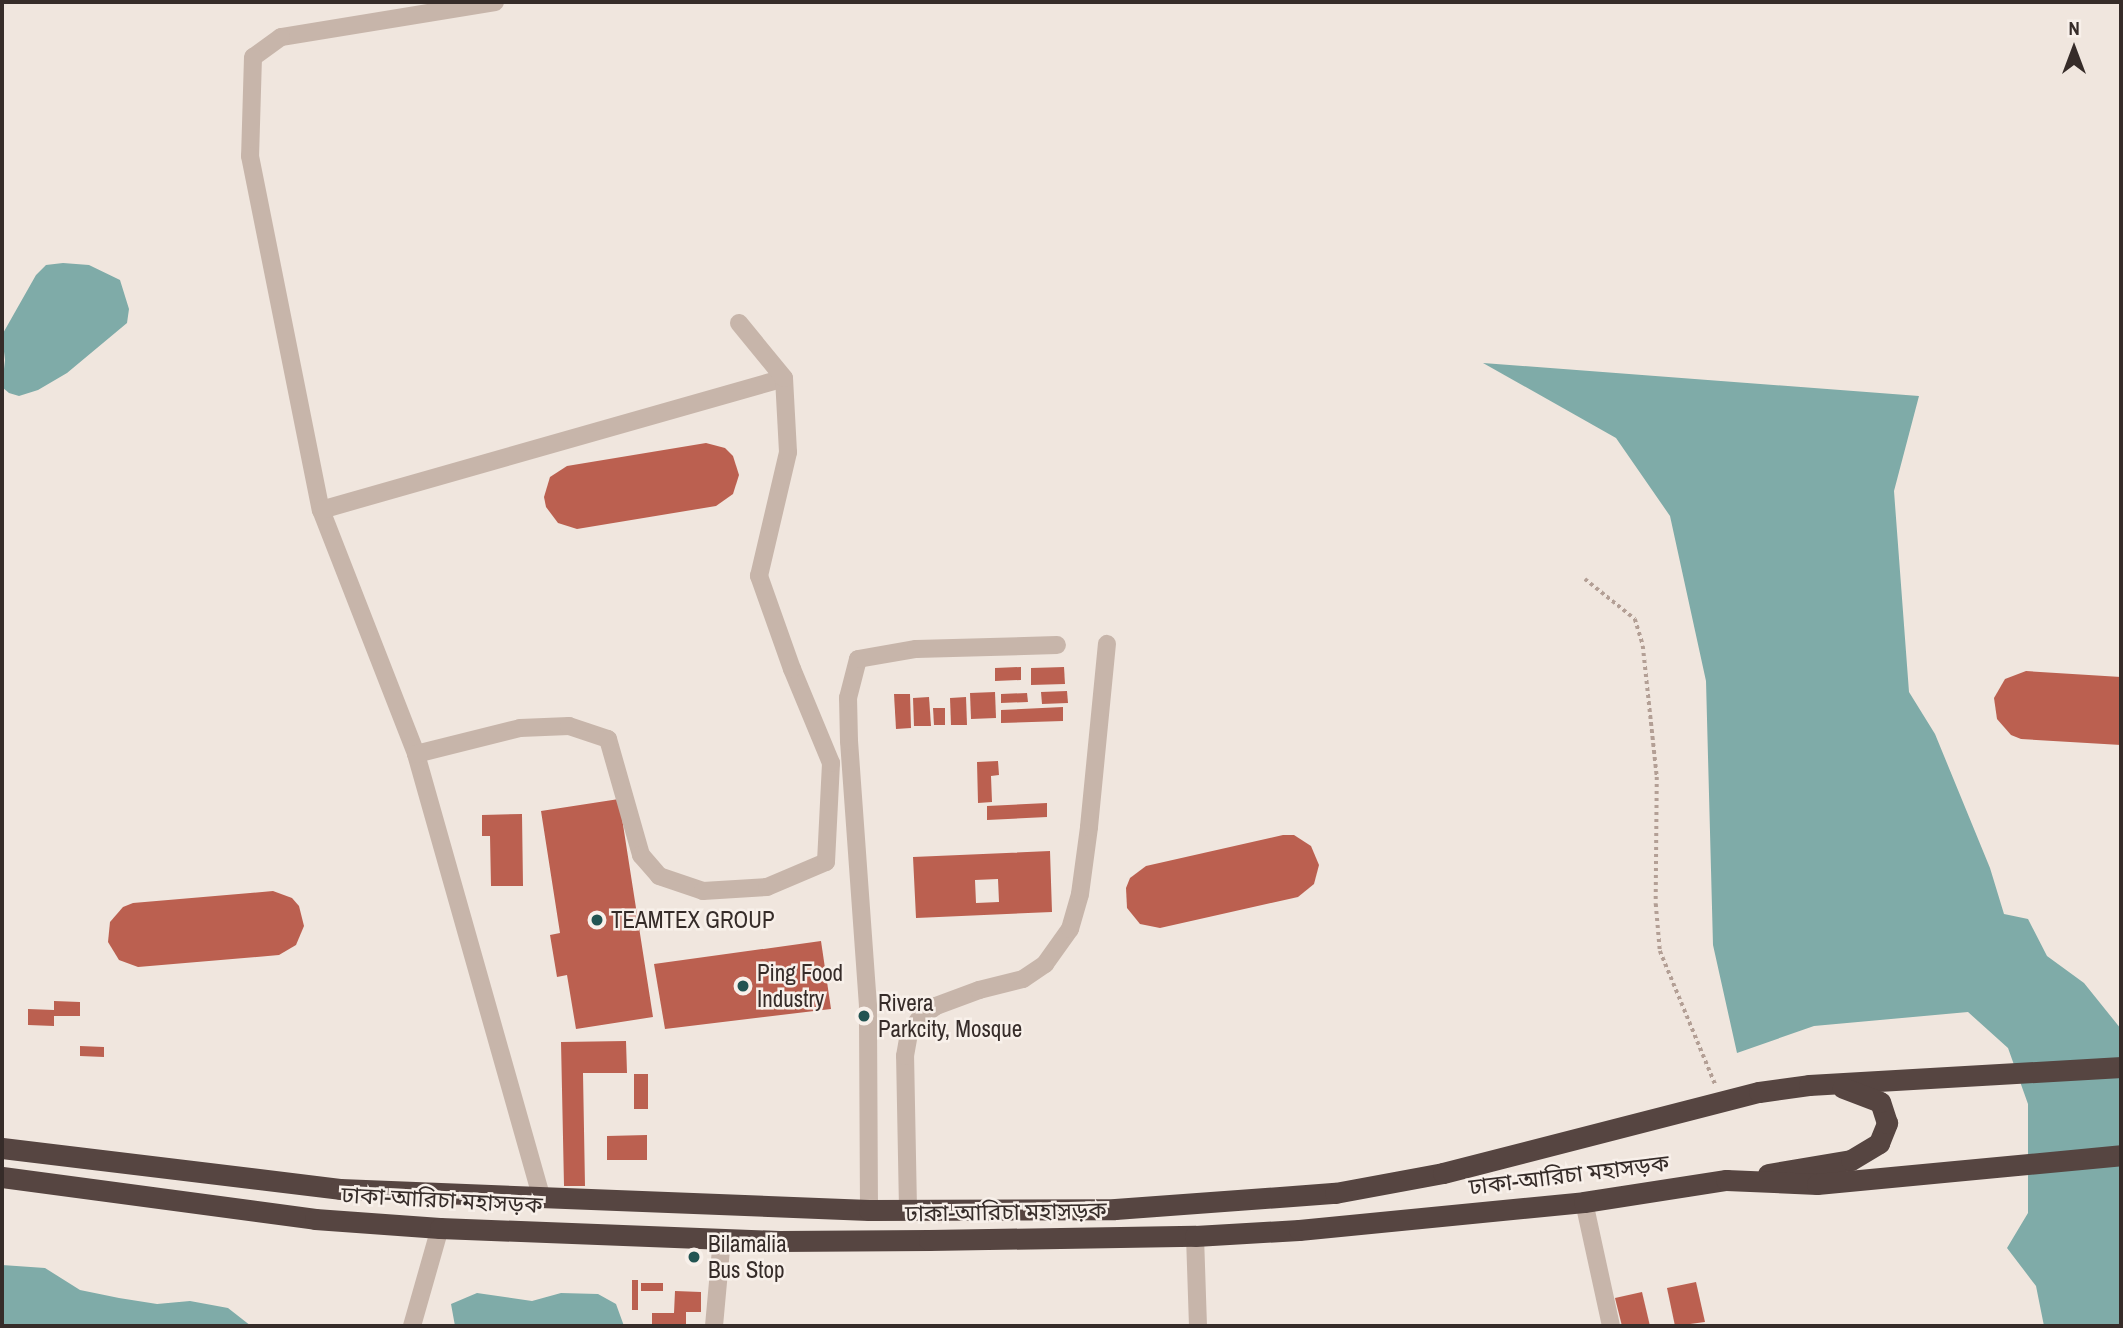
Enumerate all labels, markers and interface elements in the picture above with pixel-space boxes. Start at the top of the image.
north arrow [2039,14,2109,84]
text: N [2068,15,2080,41]
place label: TEAMTEX GROUP [611,906,774,934]
marker: TEAMTEX GROUP [589,912,605,928]
place label: Ping Food Industry [757,959,843,1013]
marker: Ping Food Industry [735,978,751,994]
place label: Rivera Parkcity, Mosque [878,989,1022,1043]
marker: Rivera Parkcity, Mosque [856,1008,872,1024]
street label: ঢাকা-আরিচা মহাসড়ক [1467,1149,1671,1201]
street label: ঢাকা-আরিচা মহাসড়ক [341,1181,543,1219]
street label: ঢাকা-আরিচা মহাসড়ক [905,1196,1107,1228]
place label: Bilamalia Bus Stop [708,1230,787,1284]
marker: Bilamalia Bus Stop [686,1249,702,1265]

